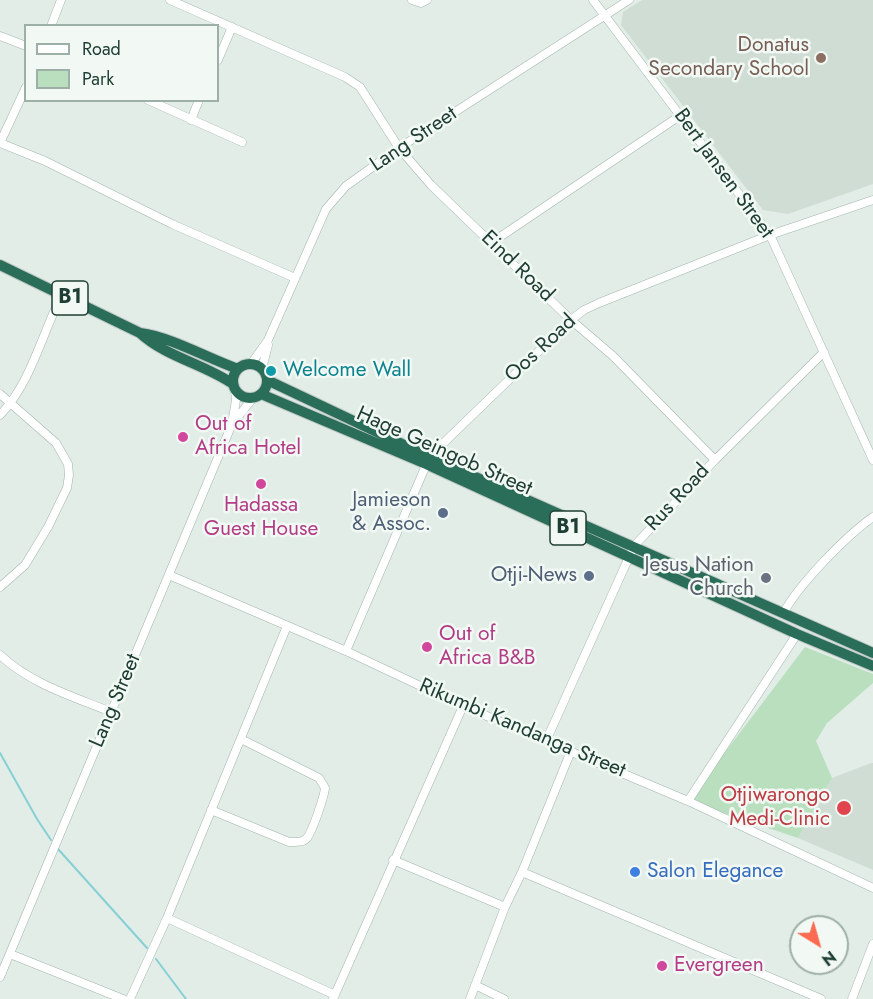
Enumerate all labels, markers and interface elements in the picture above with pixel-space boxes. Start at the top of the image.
legend [24,24,219,102]
place label: Donatus Secondary School [648,33,809,83]
text: Road [82,36,121,62]
marker: Donatus Secondary School [814,51,828,65]
text: Park [82,66,114,92]
street label: Lang Street [366,102,462,178]
street label: Bert Jansen Street [668,104,778,244]
street label: Eind Road [475,226,559,308]
road number: B1 [52,281,88,315]
street label: Oos Road [500,310,582,388]
place label: Welcome Wall [283,358,411,384]
marker: Welcome Wall [264,364,278,378]
street label: Hage Geingob Street [352,402,536,502]
place label: Out of Africa Hotel [195,412,301,462]
marker: Out of Africa Hotel [176,430,190,444]
street label: Rus Road [641,459,715,537]
marker: Hadassa Guest House [254,477,268,491]
place label: Jamieson & Assoc. [352,488,431,538]
place label: Hadassa Guest House [204,493,318,543]
marker: Jamieson & Assoc. [436,506,450,520]
road number: B1 [550,511,586,545]
place label: Jesus Nation Church [645,553,754,603]
place label: Otji-News [491,563,577,589]
marker: Otji-News [582,569,596,583]
marker: Jesus Nation Church [759,571,773,585]
place label: Out of Africa B&B [439,622,536,672]
marker: Out of Africa B&B [420,640,434,654]
street label: Lang Street [85,651,147,751]
street label: Rikumbi Kandanga Street [415,674,629,784]
place label: Otjiwarongo Medi-Clinic [720,783,830,833]
marker: Otjiwarongo Medi-Clinic [835,799,853,817]
place label: Salon Elegance [647,859,783,885]
marker: Salon Elegance [628,865,642,879]
north arrow [789,915,849,975]
text: N [817,945,841,971]
place label: Evergreen [674,953,764,979]
marker: Evergreen [655,959,669,973]

